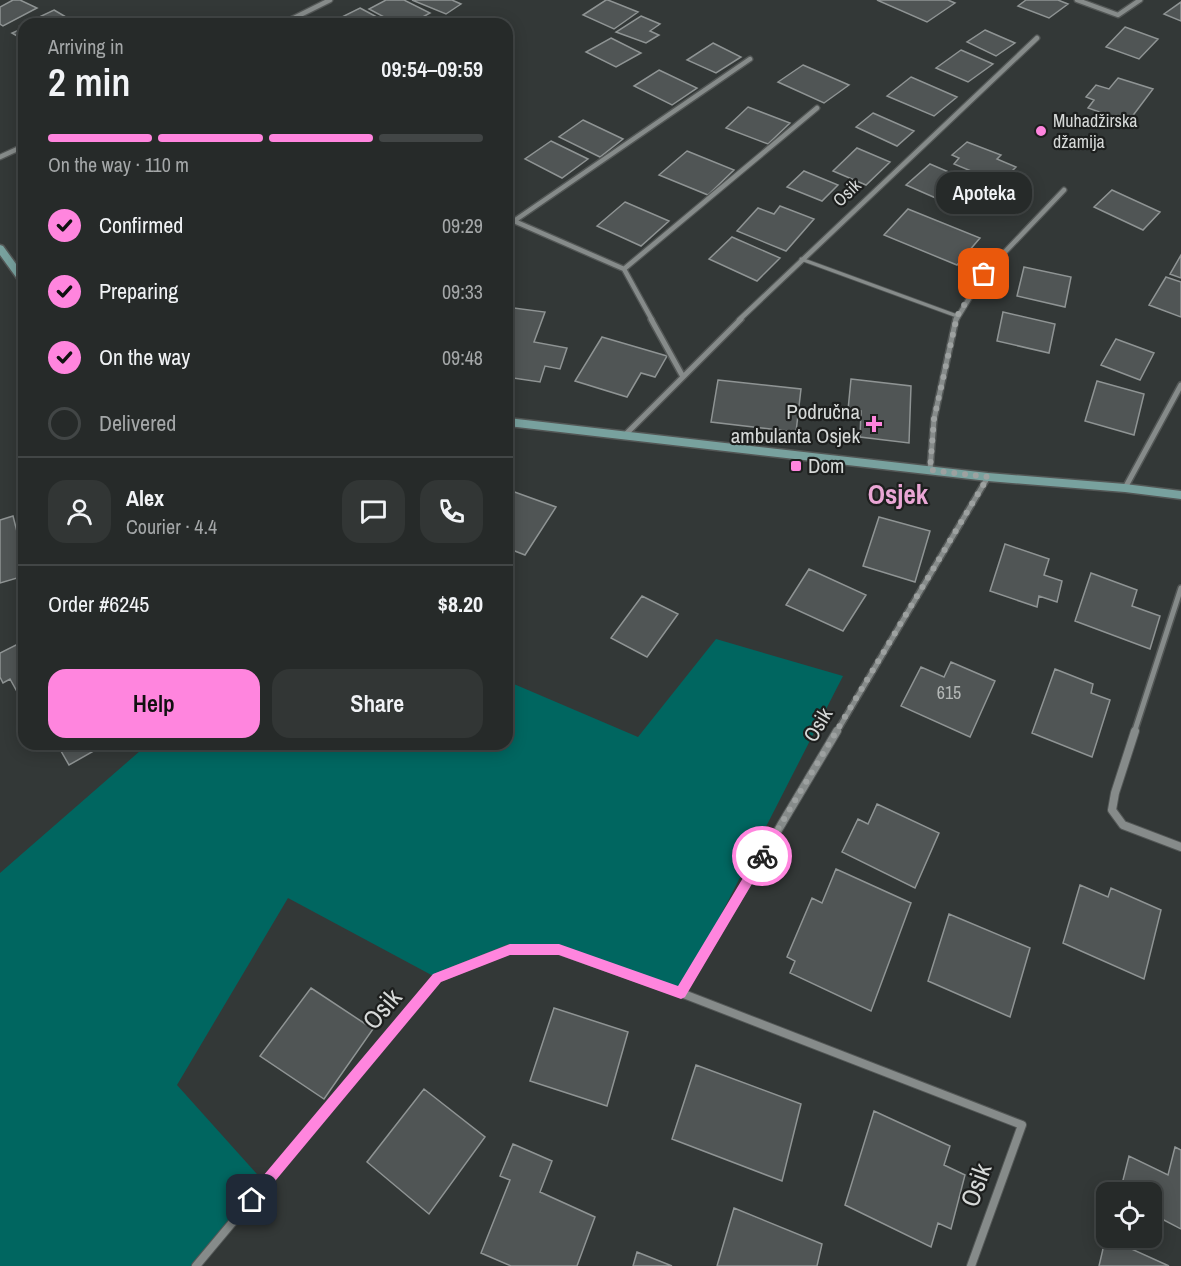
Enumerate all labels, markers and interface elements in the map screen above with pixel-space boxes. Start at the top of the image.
text: Arriving in [48,33,124,60]
text: 09:54–09:59 [381,54,483,84]
text: 2 min [48,56,130,108]
place label: Muhadžirska džamija [1053,108,1138,154]
marker: Muhadžirska džamija [1034,124,1048,138]
text: On the way · 110 m [48,151,189,178]
callout: Apoteka [936,172,1032,214]
street label: Osik [827,173,867,212]
text: Apoteka [952,179,1016,206]
icon: check [48,209,81,242]
text: Confirmed [99,210,183,240]
text: 09:29 [442,212,483,239]
pin [958,248,1009,299]
icon: bag [967,257,1000,290]
icon: check [48,275,81,308]
text: Preparing [99,276,178,306]
text: 09:33 [442,278,483,305]
icon: check [48,341,81,374]
text: On the way [99,342,190,372]
text: 09:48 [442,344,483,371]
place label: Područna ambulanta Osjek [731,397,860,450]
text: Delivered [99,408,176,438]
marker: Područna ambulanta Osjek [865,415,883,433]
place label: Dom [808,451,844,480]
marker: Dom [789,459,803,473]
district label: Osjek [868,476,929,512]
button: person [48,480,111,543]
button: chat [342,480,405,543]
button: phone [420,480,483,543]
text: Alex [126,483,164,513]
text: Courier · 4.4 [126,513,217,540]
text: Order #6245 [48,589,149,619]
text: $8.20 [438,589,483,619]
button: Help [48,669,260,738]
button: Share [272,669,483,738]
house number: 615 [937,680,961,705]
street label: Osik [796,702,839,747]
courier [732,826,792,886]
icon: bike [746,840,779,873]
street label: Osik [354,980,409,1037]
street label: Osik [952,1158,1000,1211]
pin [226,1174,277,1225]
map controls [1096,1182,1162,1248]
button: locate [1096,1182,1162,1248]
icon: home [235,1183,268,1216]

